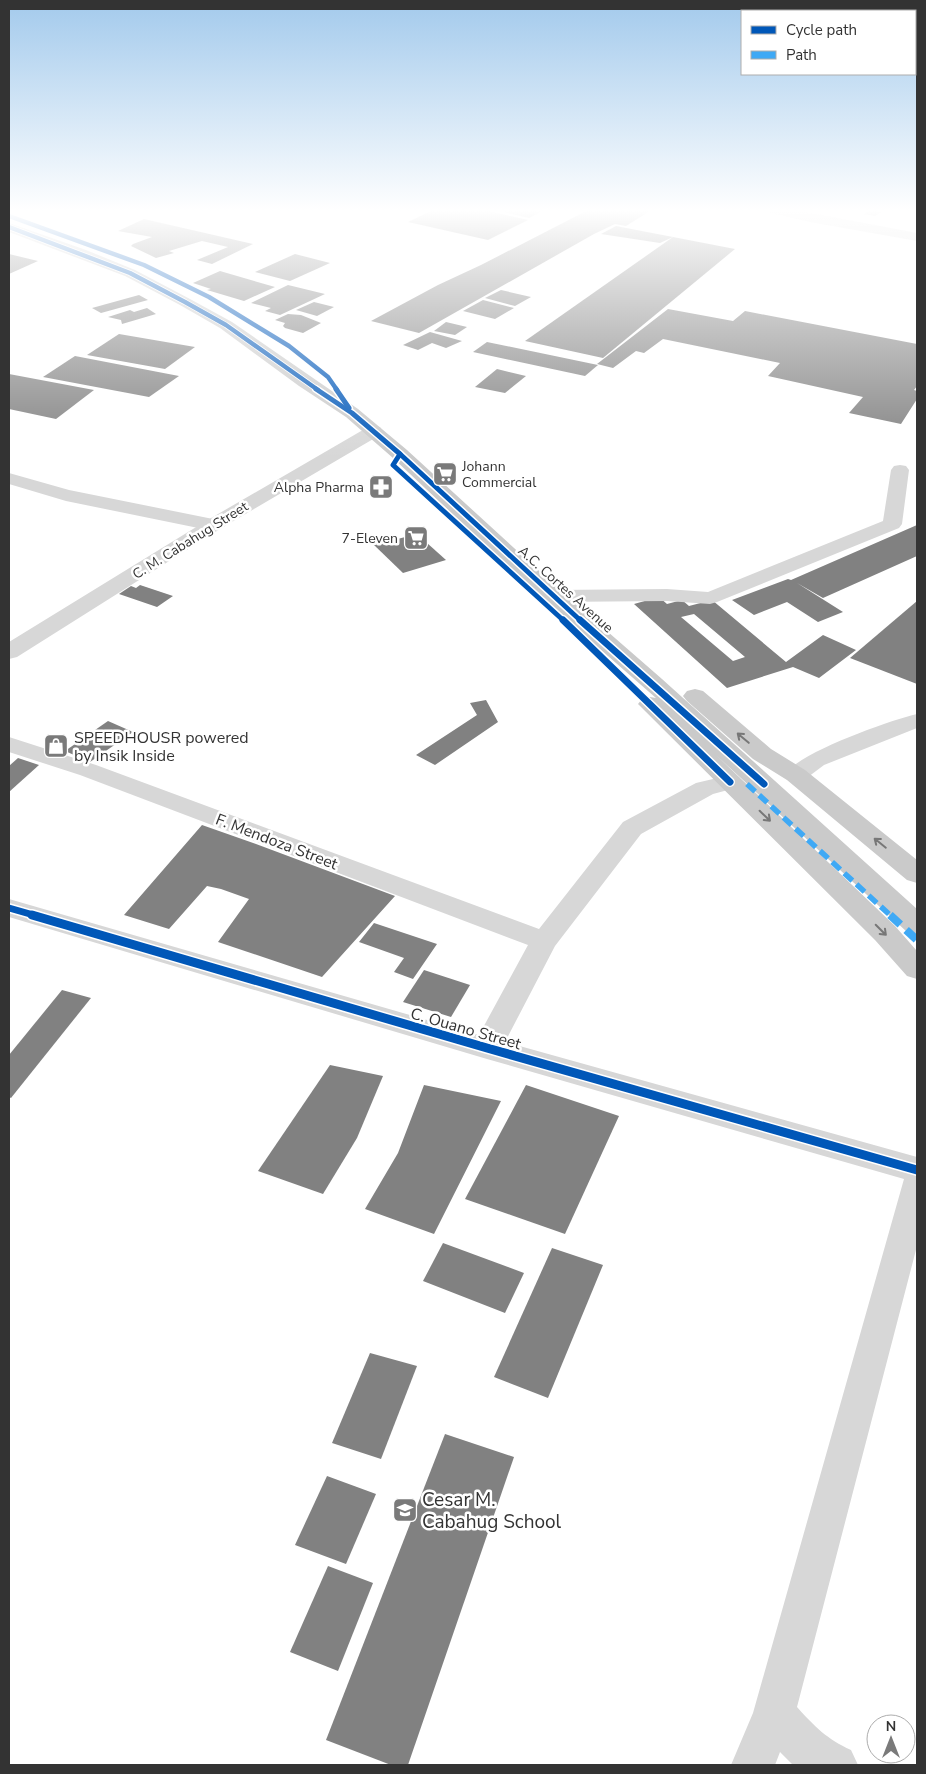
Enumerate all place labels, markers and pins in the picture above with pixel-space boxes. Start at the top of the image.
place label: Johann Commercial [461,457,537,492]
supermarket icon: Johann Commercial [432,461,458,487]
pharmacy icon: Alpha Pharma [368,474,394,500]
place label: Alpha Pharma [274,478,364,497]
supermarket icon: 7-Eleven [403,525,429,551]
place label: 7-Eleven [342,529,398,548]
place label: SPEEDHOUSR powered by Insik Inside [74,727,249,767]
shop icon: SPEEDHOUSR powered by Insik Inside [43,733,69,759]
place label: Cesar M. Cabahug School [422,1487,562,1535]
school or university icon: Cesar M. Cabahug School [392,1497,418,1523]

